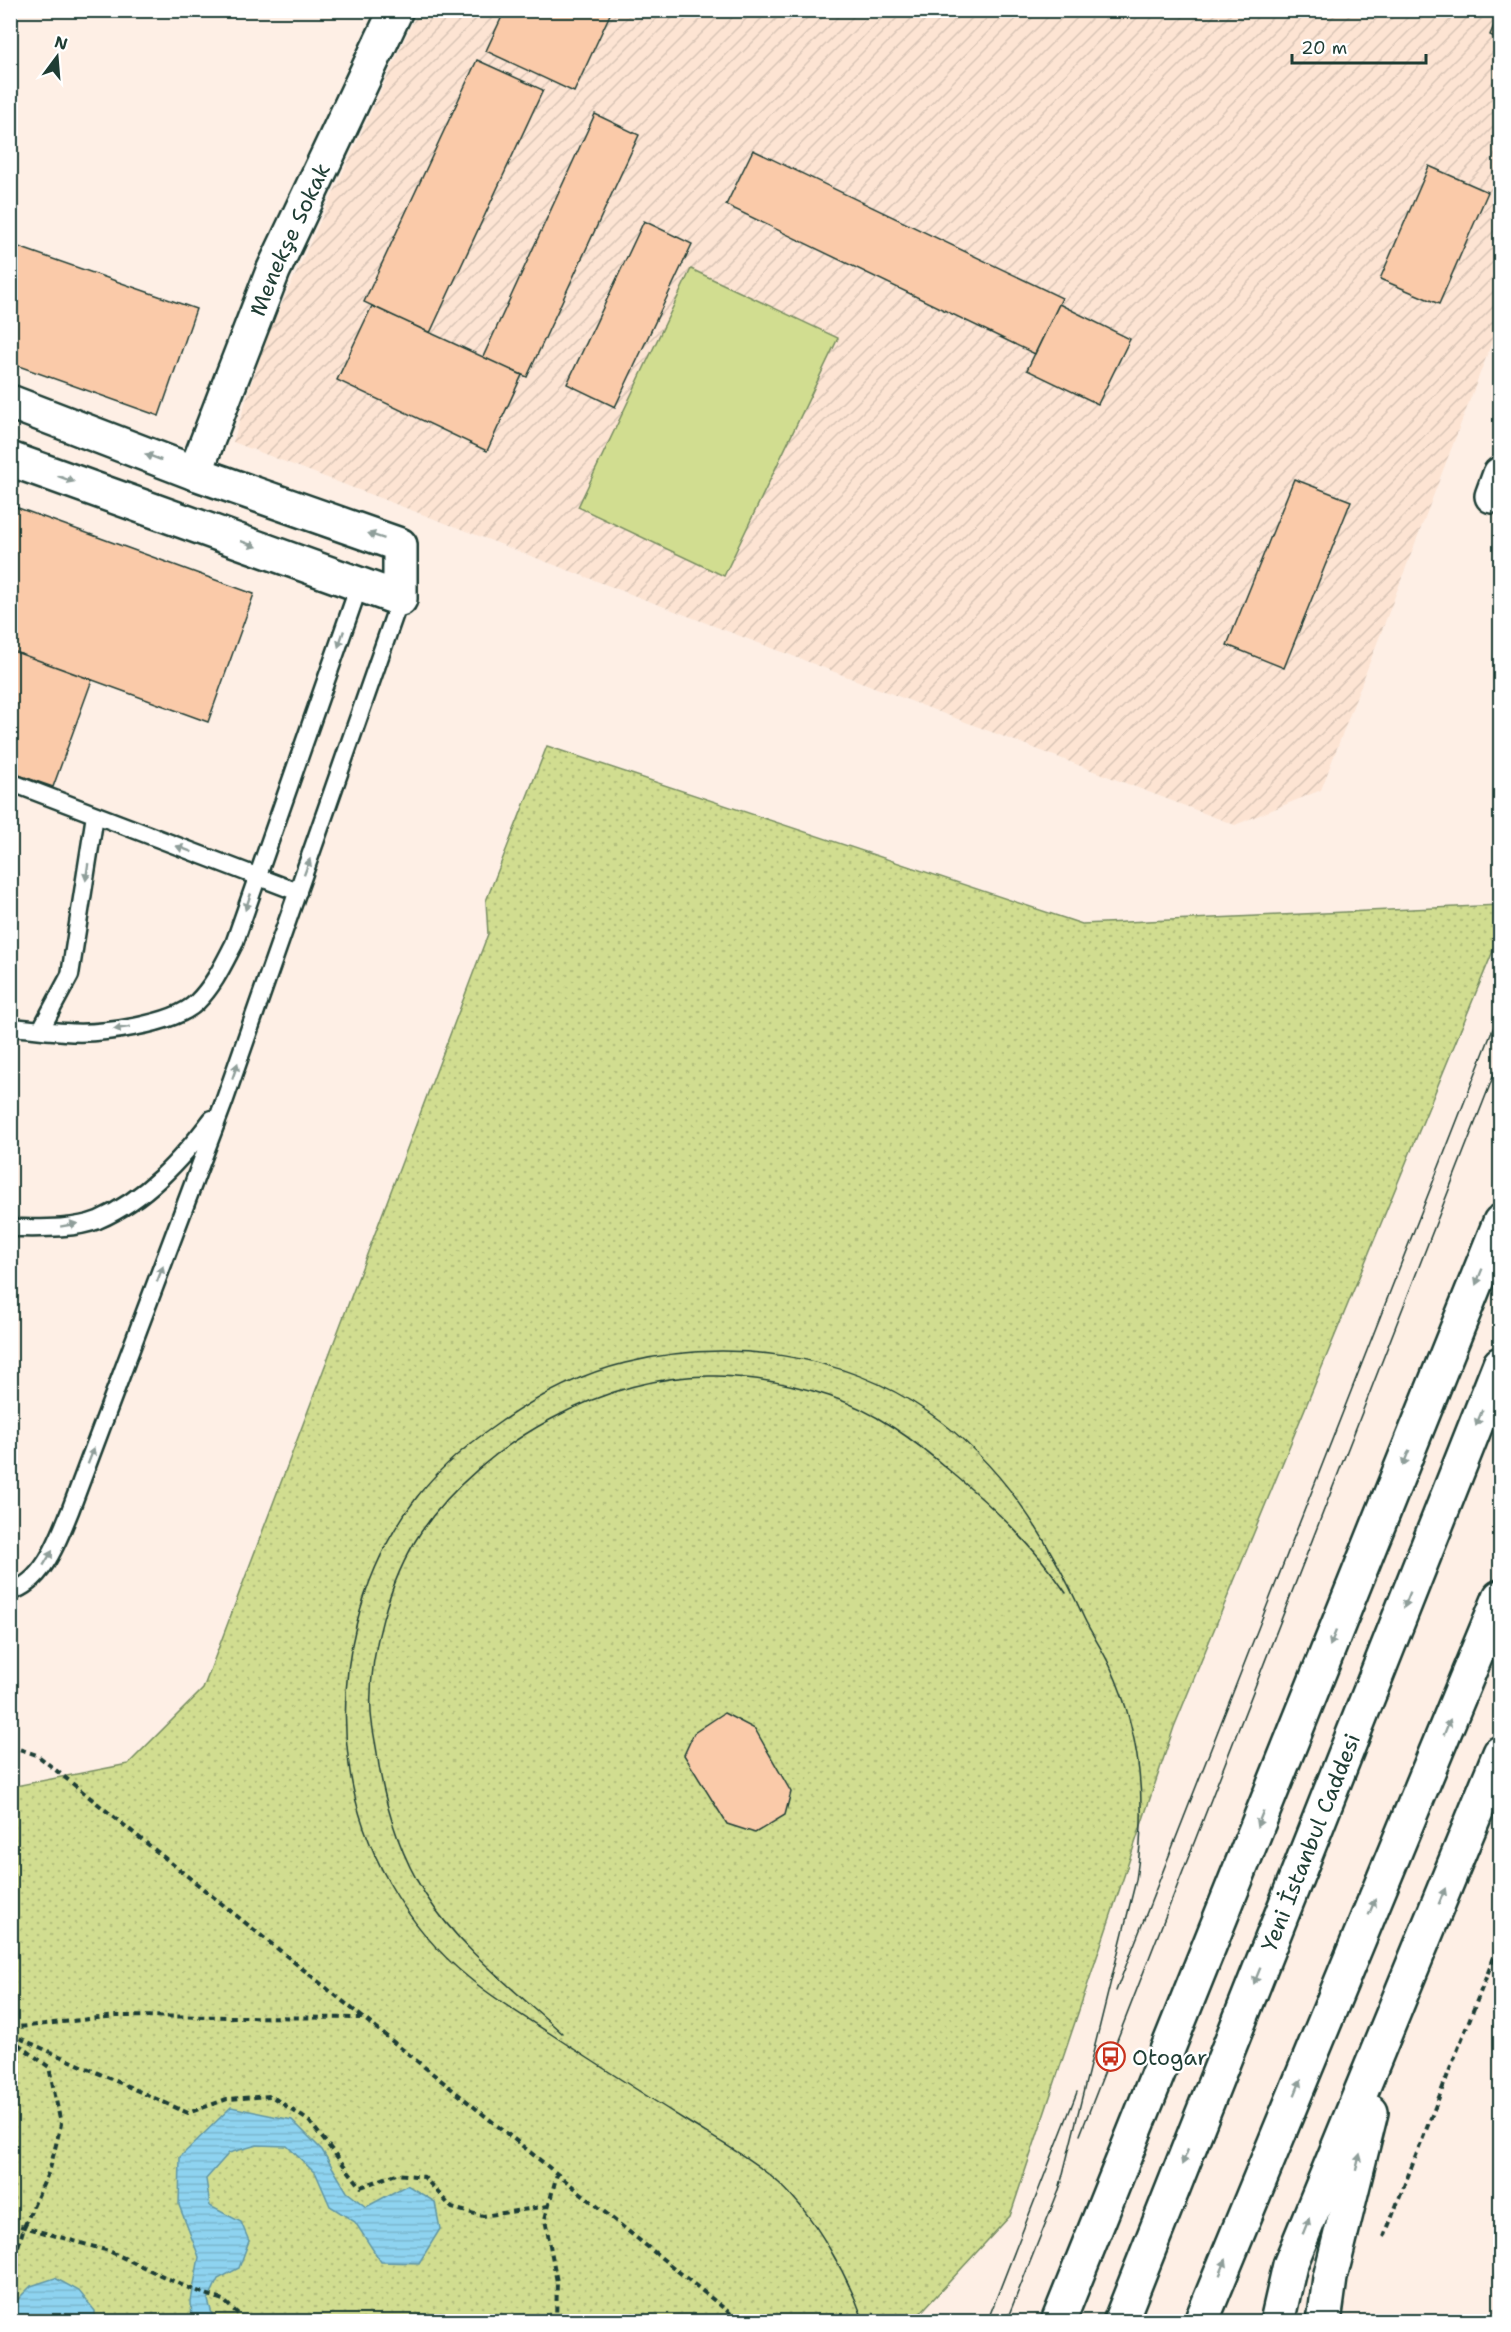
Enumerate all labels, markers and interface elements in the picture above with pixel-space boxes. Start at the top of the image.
north arrow [27,27,87,87]
scale bar [1292,27,1426,65]
text: N [52,31,70,55]
text: 20 m [1301,36,1347,60]
street label: Menekşe Sokak [243,158,337,320]
one-way arrow [143,452,161,462]
one-way arrow [57,474,75,484]
one-way arrow [367,531,385,541]
one-way arrow [240,540,258,550]
one-way arrow [335,630,345,648]
one-way arrow [175,844,193,854]
one-way arrow [302,858,312,876]
one-way arrow [82,863,91,882]
one-way arrow [243,893,253,911]
one-way arrow [112,1023,131,1032]
one-way arrow [231,1062,241,1080]
one-way arrow [59,1221,78,1230]
one-way arrow [155,1264,165,1282]
one-way arrow [1474,1268,1484,1286]
one-way arrow [1474,1410,1484,1428]
one-way arrow [86,1447,96,1465]
one-way arrow [1401,1449,1411,1467]
one-way arrow [42,1550,53,1566]
one-way arrow [1402,1591,1412,1609]
one-way arrow [1328,1630,1338,1648]
one-way arrow [1443,1718,1452,1736]
street label: Yeni İstanbul Caddesi [1254,1729,1367,1956]
one-way arrow [1255,1811,1265,1829]
one-way arrow [1437,1886,1447,1904]
one-way arrow [1368,1898,1377,1916]
one-way arrow [1252,1967,1261,1985]
bus stop icon: Otogar [1095,2041,1127,2073]
place label: Otogar [1132,2043,1207,2072]
one-way arrow [1293,2078,1303,2096]
one-way arrow [1180,2148,1189,2166]
one-way arrow [1354,2153,1364,2171]
one-way arrow [1301,2216,1311,2234]
one-way arrow [1218,2258,1228,2276]

